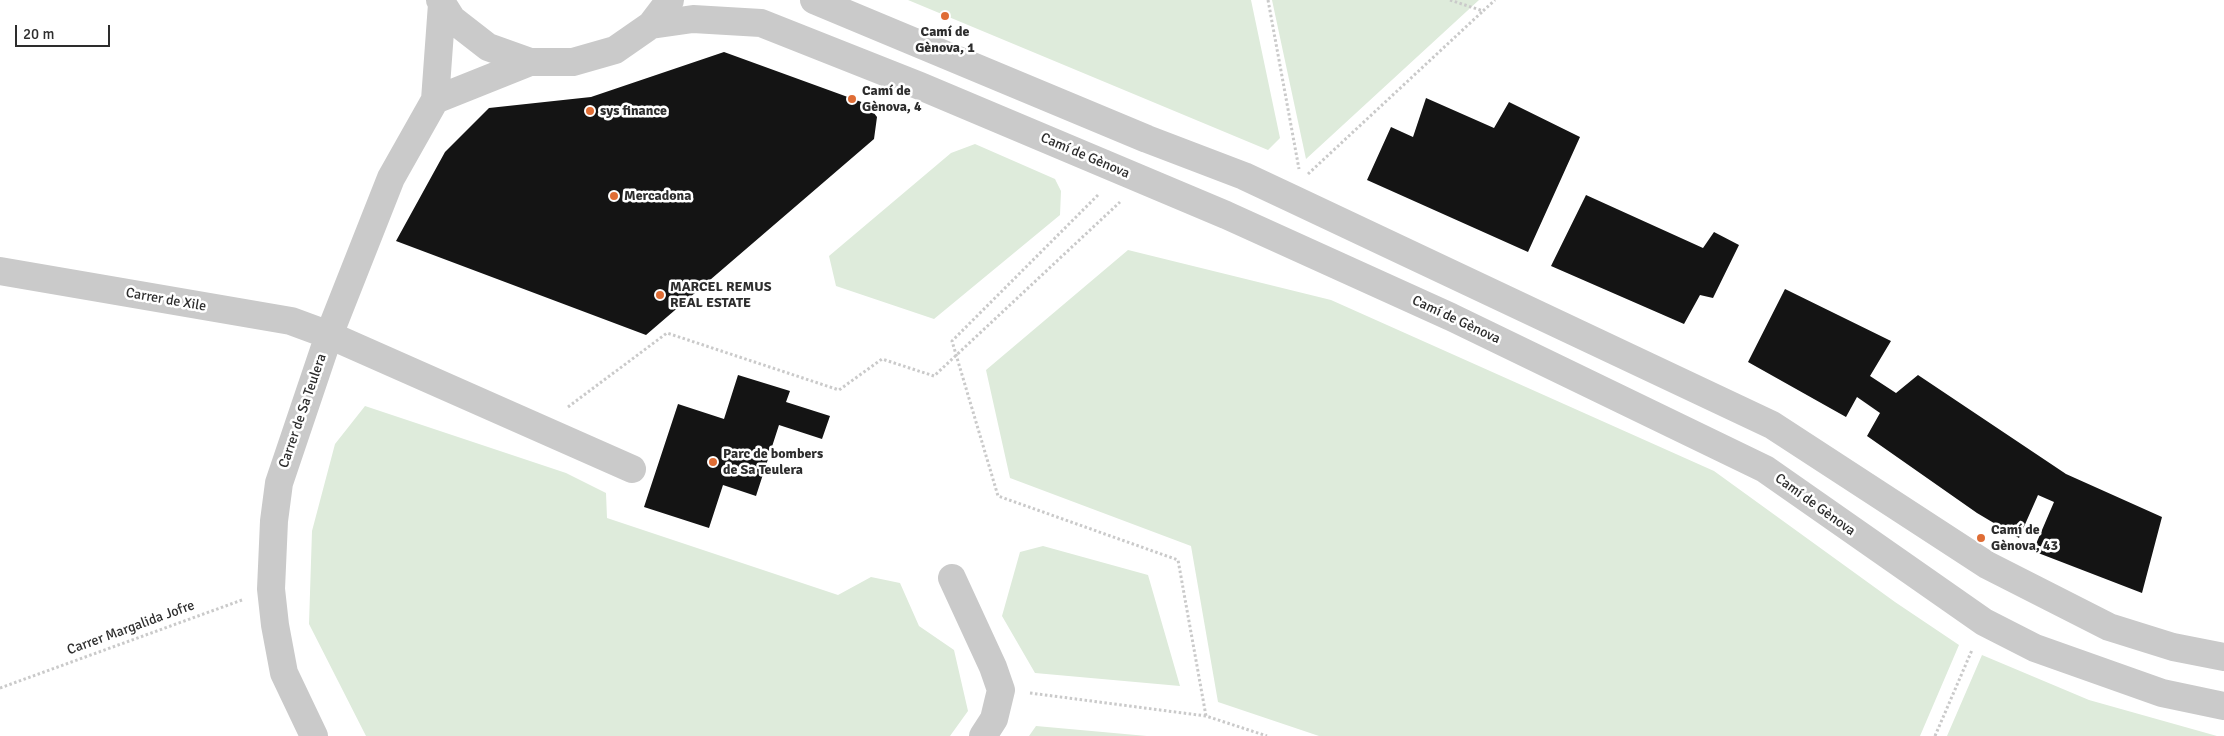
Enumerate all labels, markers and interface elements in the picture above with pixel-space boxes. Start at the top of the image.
marker: Camí de Gènova, 1 [939,10,951,22]
scale bar [18,15,112,47]
place label: Camí de Gènova, 1 [915,24,975,56]
text: 20 m [23,25,54,43]
place label: Camí de Gènova, 4 [862,83,922,115]
marker: Camí de Gènova, 4 [846,93,858,105]
place label: sys finance [600,103,667,119]
marker: sys finance [584,105,596,117]
street label: Camí de Gènova [1038,130,1132,182]
place label: Mercadona [624,188,691,204]
marker: Mercadona [608,190,620,202]
place label: MARCEL REMUS REAL ESTATE [670,279,771,312]
street label: Carrer de Xile [125,285,207,315]
marker: MARCEL REMUS REAL ESTATE [654,289,666,301]
street label: Camí de Gènova [1409,292,1503,348]
street label: Carrer de Sa Teulera [276,352,330,470]
place label: Parc de bombers de Sa Teulera [723,446,823,478]
marker: Parc de bombers de Sa Teulera [707,456,719,468]
street label: Camí de Gènova [1772,470,1858,540]
place label: Camí de Gènova, 43 [1991,522,2058,554]
marker: Camí de Gènova, 43 [1975,532,1987,544]
street label: Carrer Margalida Jofre [65,597,197,659]

